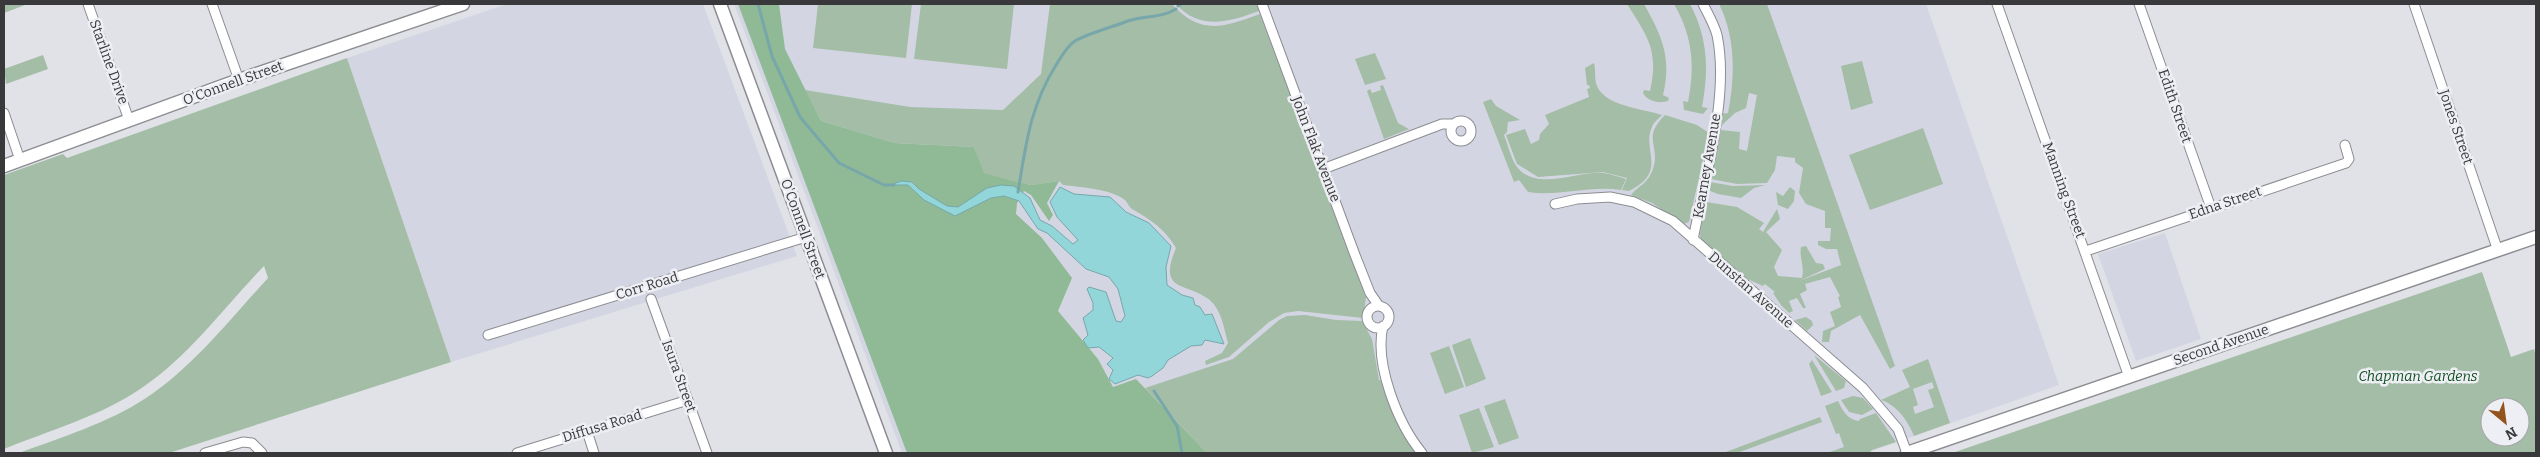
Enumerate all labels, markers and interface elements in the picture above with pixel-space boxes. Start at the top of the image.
street label: Starline Drive [86,17,132,107]
street label: O'Connell Street [181,57,285,109]
street label: Edith Street [2154,67,2196,145]
street label: Jones Street [2435,86,2477,167]
street label: John Flak Avenue [1288,93,1344,204]
street label: Kearney Avenue [1689,112,1725,220]
street label: Manning Street [2039,140,2089,240]
street label: O'Connell Street [777,177,829,281]
street label: Edna Street [2186,183,2264,223]
street label: Dunstan Avenue [1705,248,1797,332]
street label: Corr Road [614,268,680,304]
street label: Second Avenue [2171,321,2271,369]
street label: Isura Street [658,337,700,415]
park label: Chapman Gardens [2358,368,2478,385]
north arrow [2480,397,2530,447]
street label: Diffusa Road [560,406,644,446]
text: N [2502,423,2520,443]

